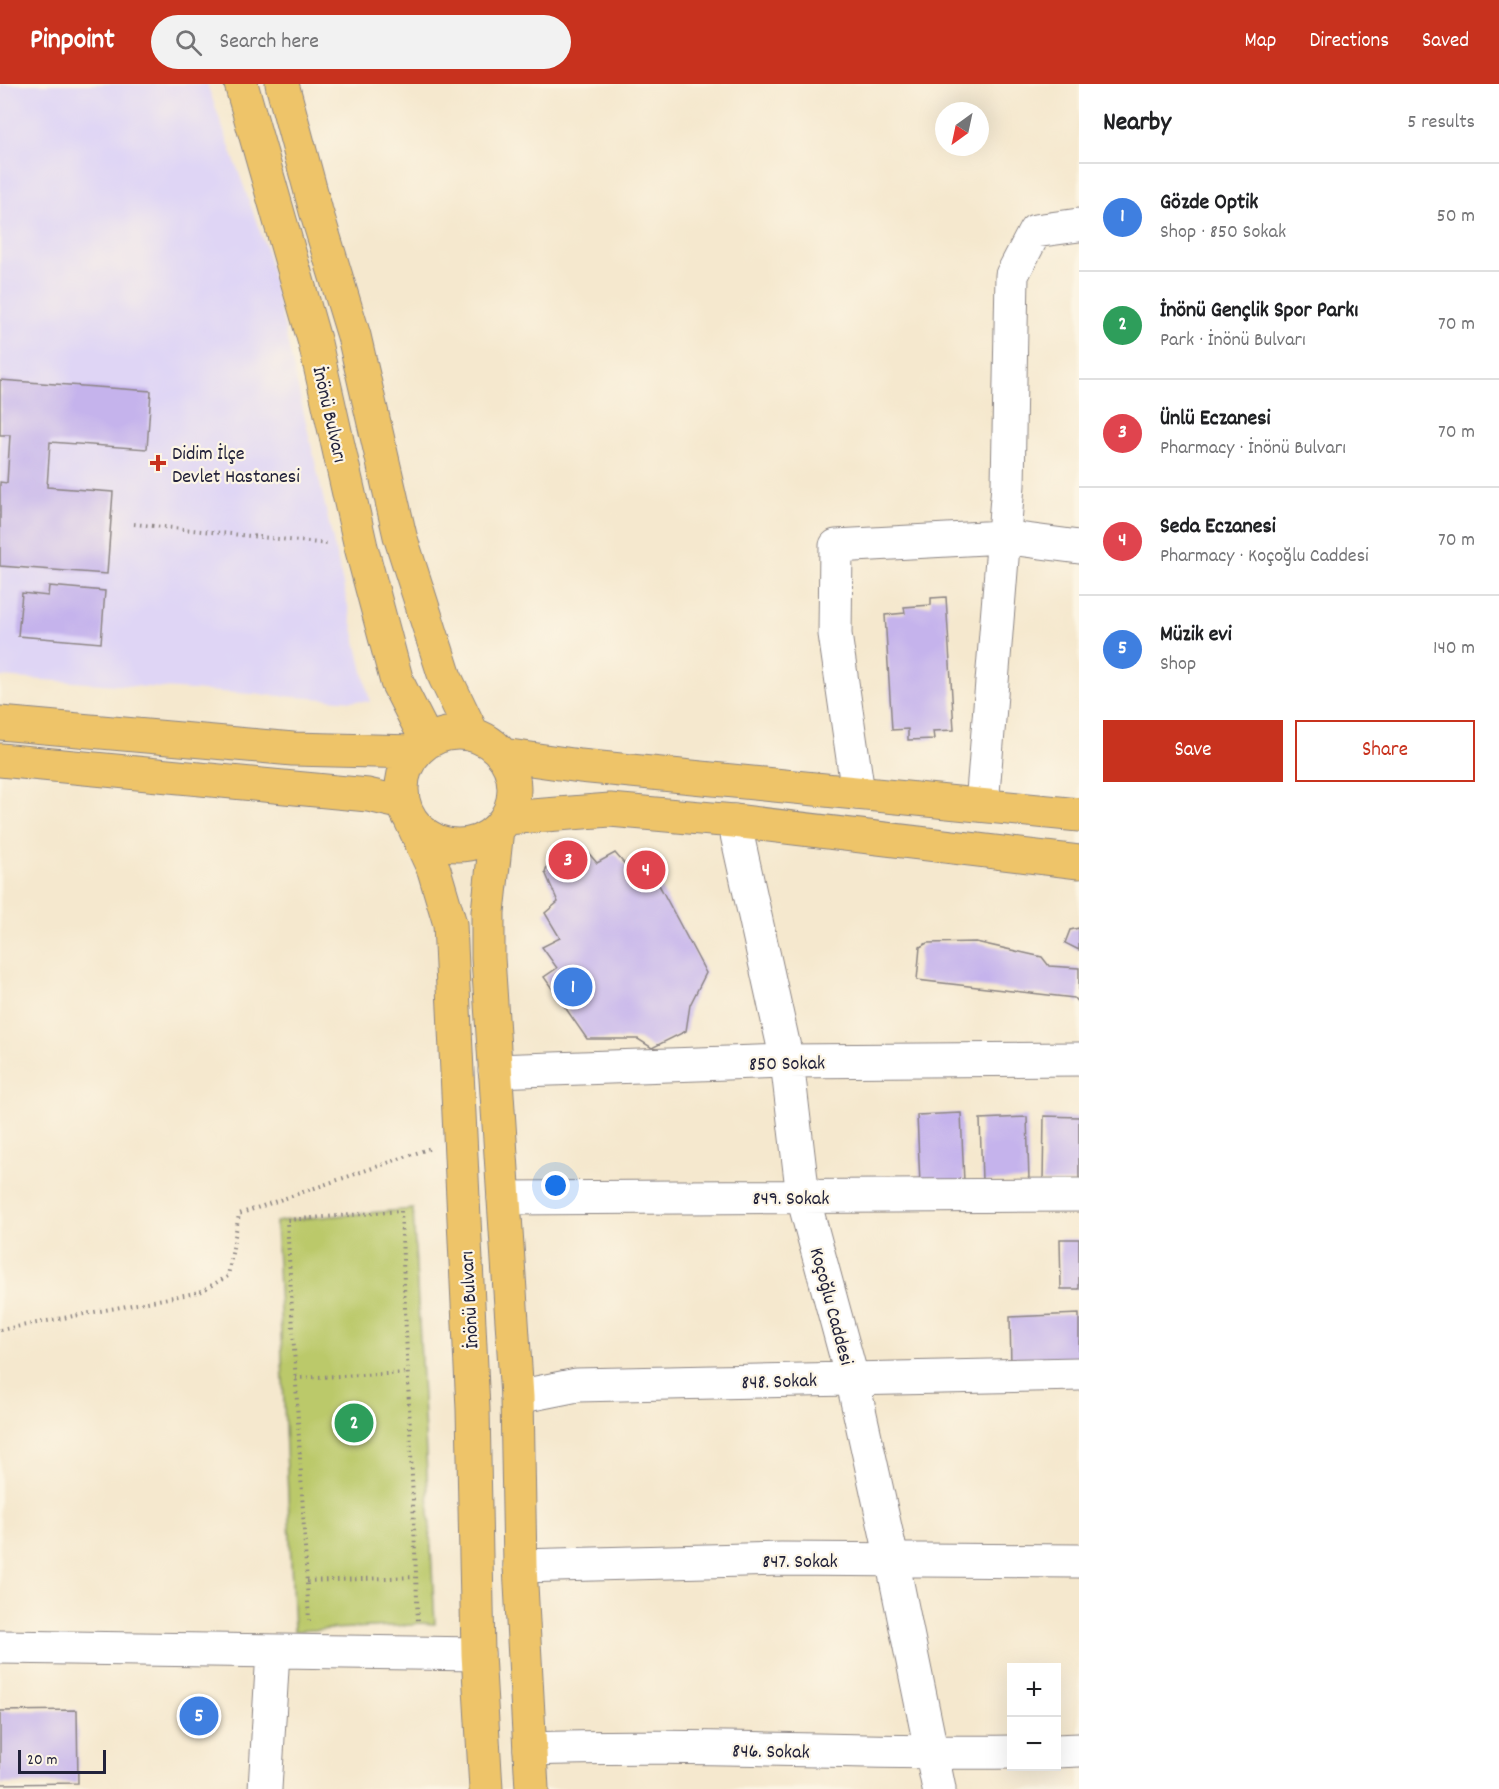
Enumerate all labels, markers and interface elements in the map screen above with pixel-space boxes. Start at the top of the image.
search box [151,15,571,69]
text: Pinpoint [30,22,115,62]
icon: search [172,26,205,59]
text: Search here [220,27,319,58]
text: Map [1245,27,1276,57]
text: Directions [1309,27,1389,57]
text: Saved [1422,27,1469,57]
north arrow [935,102,989,156]
text: Nearby [1103,105,1171,142]
text: 5 results [1407,109,1475,137]
text: Gözde Optik [1160,188,1258,219]
text: 1 [1120,203,1125,231]
text: 50 m [1437,203,1475,231]
text: Shop · 850 Sokak [1160,219,1286,247]
text: İnönü Gençlik Spor Parkı [1160,296,1358,327]
text: 2 [1118,311,1127,339]
text: 70 m [1438,311,1475,339]
text: Park · İnönü Bulvarı [1160,327,1306,355]
street label: İnönü Bulvarı [303,364,353,466]
text: Ünlü Eczanesi [1160,404,1271,435]
text: 3 [1118,419,1127,447]
text: 70 m [1438,419,1475,447]
text: Pharmacy · İnönü Bulvarı [1160,435,1346,463]
place label: Didim İlçe Devlet Hastanesi [172,441,300,492]
marker: Didim İlçe Devlet Hastanesi [149,454,167,472]
text: Seda Eczanesi [1160,512,1276,543]
text: 4 [1118,527,1127,555]
text: 70 m [1438,527,1475,555]
text: Pharmacy · Koçoğlu Caddesi [1160,543,1369,571]
text: Müzik evi [1160,620,1232,651]
text: 5 [1118,635,1127,663]
text: 140 m [1433,635,1475,663]
text: Shop [1160,651,1196,679]
button: Save [1103,720,1283,782]
button: Share [1295,720,1475,782]
pin: 3 [548,838,588,882]
pin: 4 [626,848,666,892]
pin: 1 [554,964,592,1010]
street label: 850 Sokak [749,1050,825,1080]
your location [541,1171,570,1200]
street label: 849. Sokak [753,1186,829,1214]
street label: Koçoğlu Caddesi [801,1245,859,1369]
street label: İnönü Bulvarı [454,1250,488,1349]
street label: 848. Sokak [741,1368,817,1398]
pin: 2 [334,1400,374,1446]
street label: 847. Sokak [762,1549,838,1577]
map controls [1007,1663,1061,1771]
button: + [1007,1663,1061,1717]
pin: 5 [180,1694,218,1738]
button: − [1007,1717,1061,1771]
street label: 846. Sokak [732,1738,810,1768]
scale bar [18,1747,106,1774]
text: 20 m [27,1749,57,1772]

